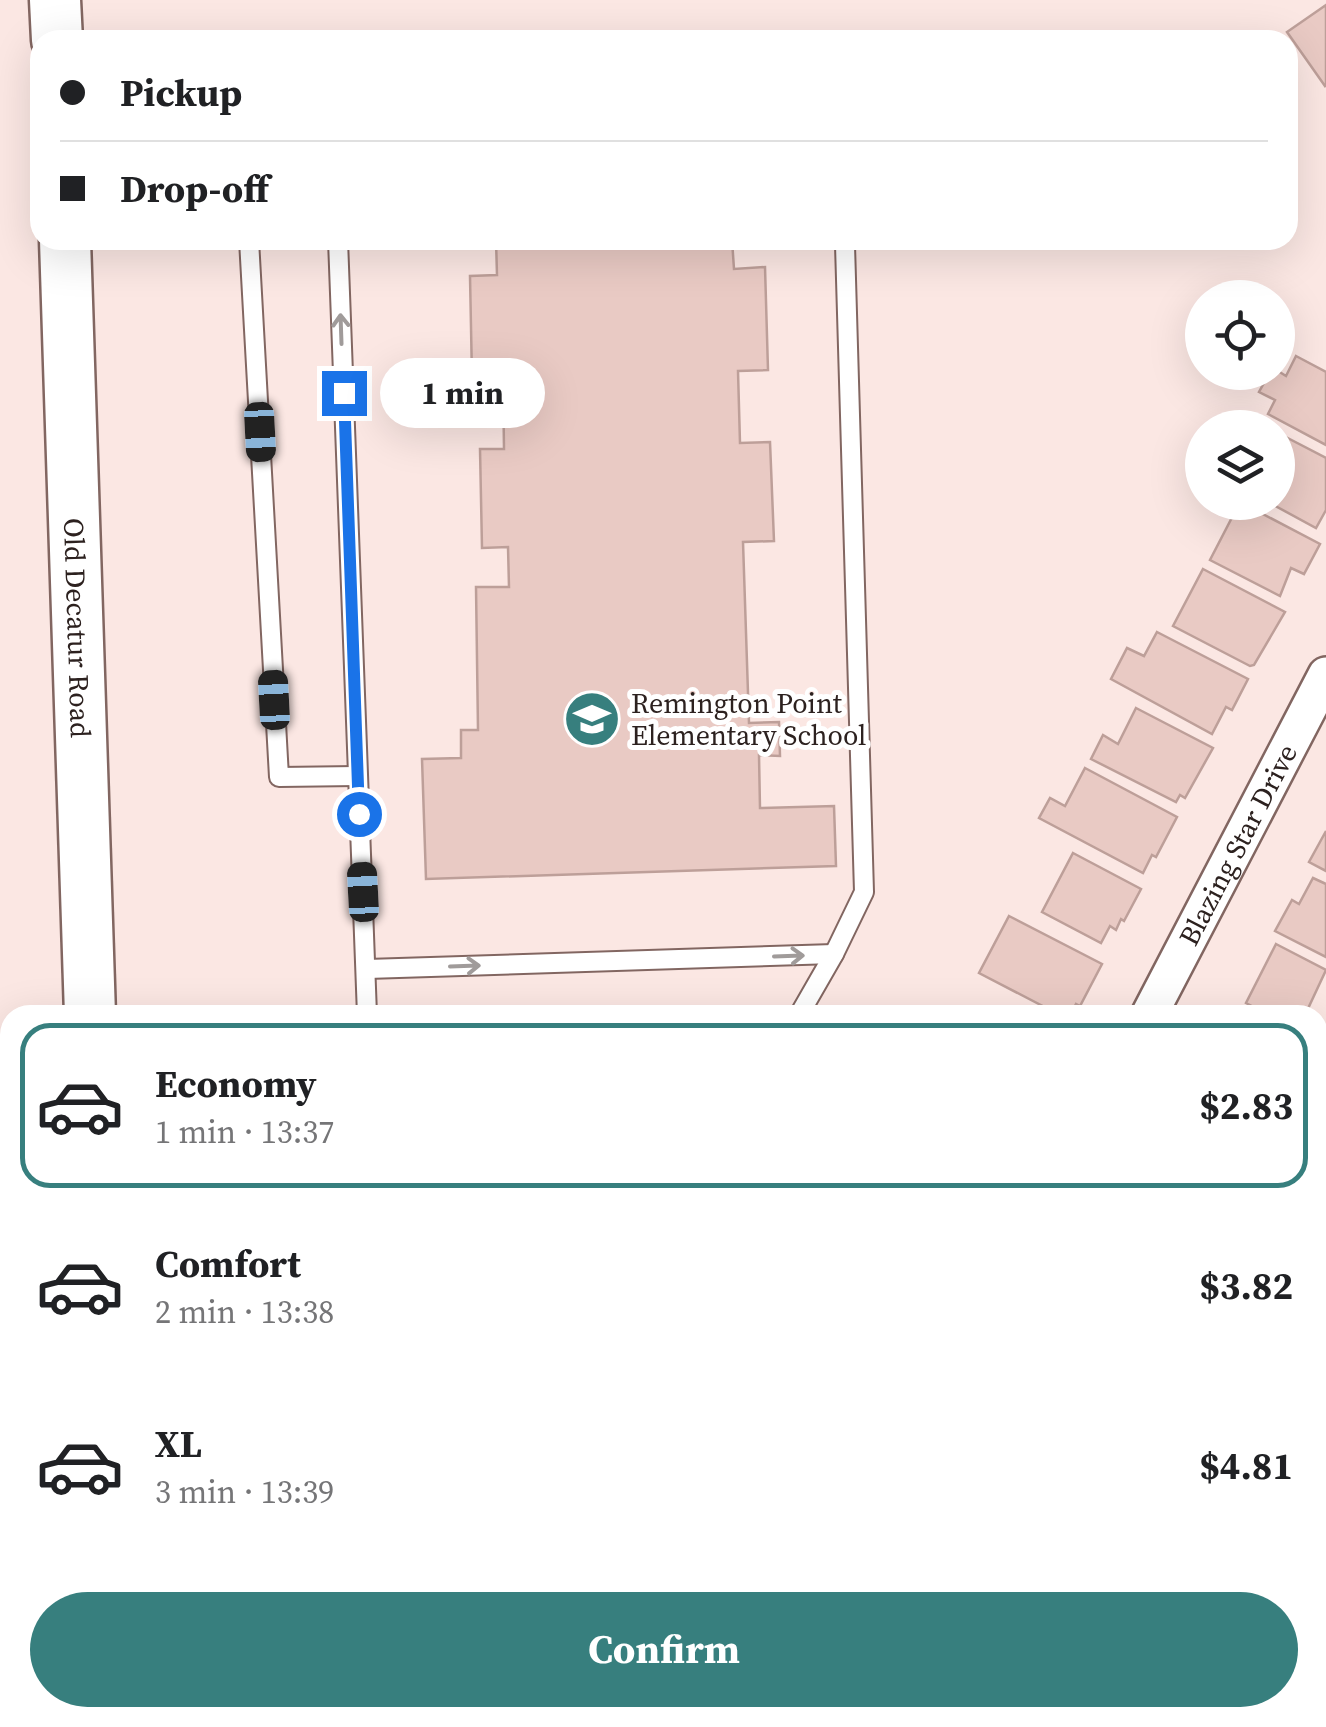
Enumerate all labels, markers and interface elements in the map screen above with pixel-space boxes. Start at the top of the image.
text: Pickup [120,67,242,119]
text: Drop-off [120,163,269,215]
map controls [1185,280,1295,520]
button: locate [1185,280,1295,390]
one-way arrow [332,313,351,345]
callout: 1 min [379,358,544,428]
route end [322,371,367,416]
text: 1 min [421,371,504,415]
car [243,401,277,463]
button: layers [1185,410,1295,520]
street label: Old Decatur Road [55,517,100,738]
car [257,669,291,731]
place label: Remington Point Elementary School [631,684,866,754]
school or university icon: Remington Point Elementary School [562,689,622,749]
street label: Blazing Star Drive [1170,737,1306,952]
route start [337,792,382,837]
car [346,861,380,923]
one-way arrow [773,946,805,965]
one-way arrow [448,956,480,975]
text: Economy [155,1058,317,1110]
icon: car [35,1061,125,1151]
text: $2.83 [1199,1080,1293,1132]
text: 1 min · 13:37 [155,1110,334,1154]
text: Comfort [155,1238,301,1290]
icon: car [35,1241,125,1331]
text: $3.82 [1199,1260,1293,1312]
text: 2 min · 13:38 [155,1290,334,1334]
text: XL [155,1418,202,1470]
icon: car [35,1421,125,1511]
text: $4.81 [1199,1440,1293,1492]
text: 3 min · 13:39 [155,1470,334,1514]
button: Confirm [30,1592,1298,1707]

